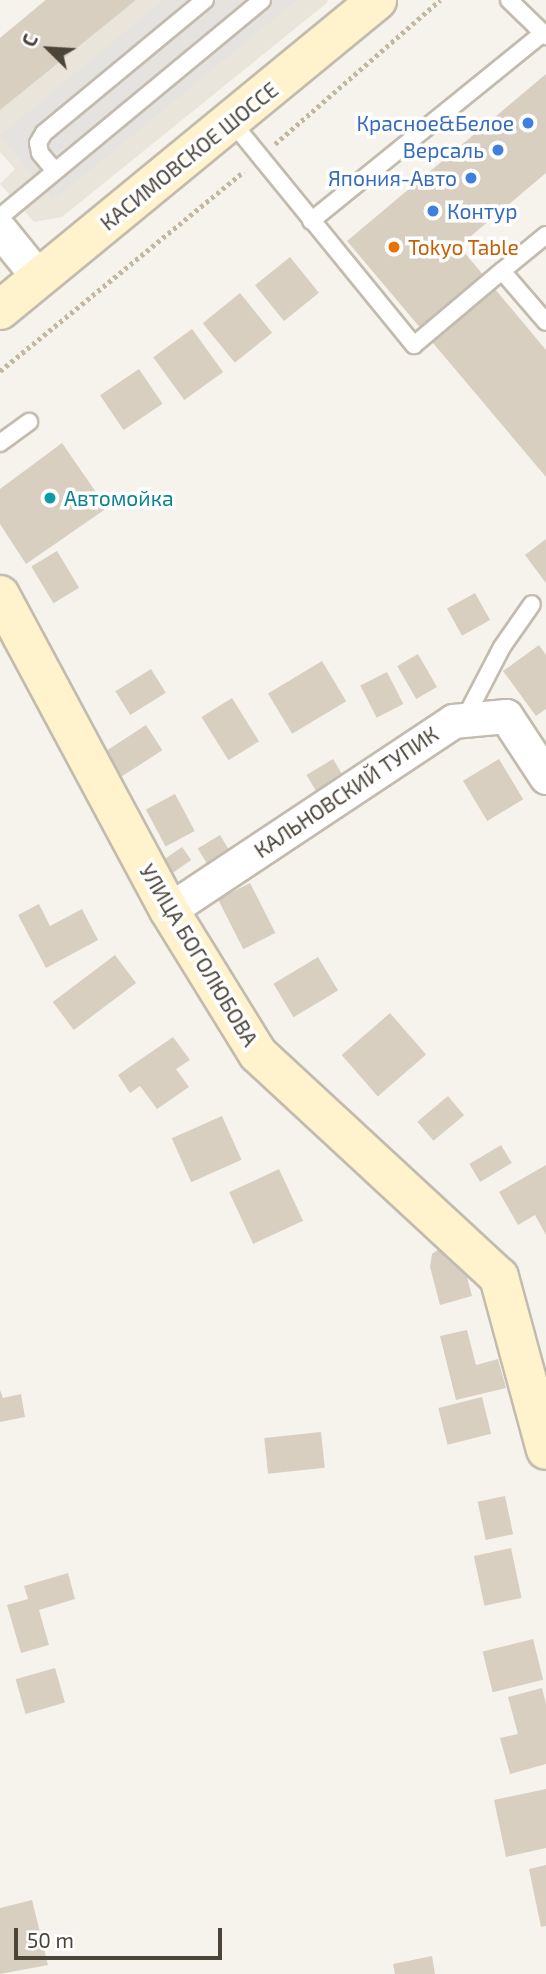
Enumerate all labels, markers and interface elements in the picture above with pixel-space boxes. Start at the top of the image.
north arrow [14,14,84,84]
text: С [17,30,42,50]
street label: КАСИМОВСКОЕ ШОССЕ [95,77,283,235]
place label: Красное&Белое [356,110,514,136]
marker: Красное&Белое [520,115,536,131]
place label: Версаль [403,137,484,163]
marker: Версаль [490,142,506,158]
place label: Япония-Авто [328,165,457,191]
marker: Япония-Авто [463,170,479,186]
place label: Контур [447,198,517,224]
marker: Контур [425,203,441,219]
place label: Tokyo Table [408,234,519,260]
marker: Tokyo Table [386,239,402,255]
place label: Автомойка [64,485,174,511]
marker: Автомойка [42,490,58,506]
street label: КАЛЬНОВСКИЙ ТУПИК [249,721,443,863]
street label: УЛИЦА БОГОЛЮБОВА [135,859,263,1051]
scale bar [18,1914,226,1958]
text: 50 m [27,1927,74,1952]

